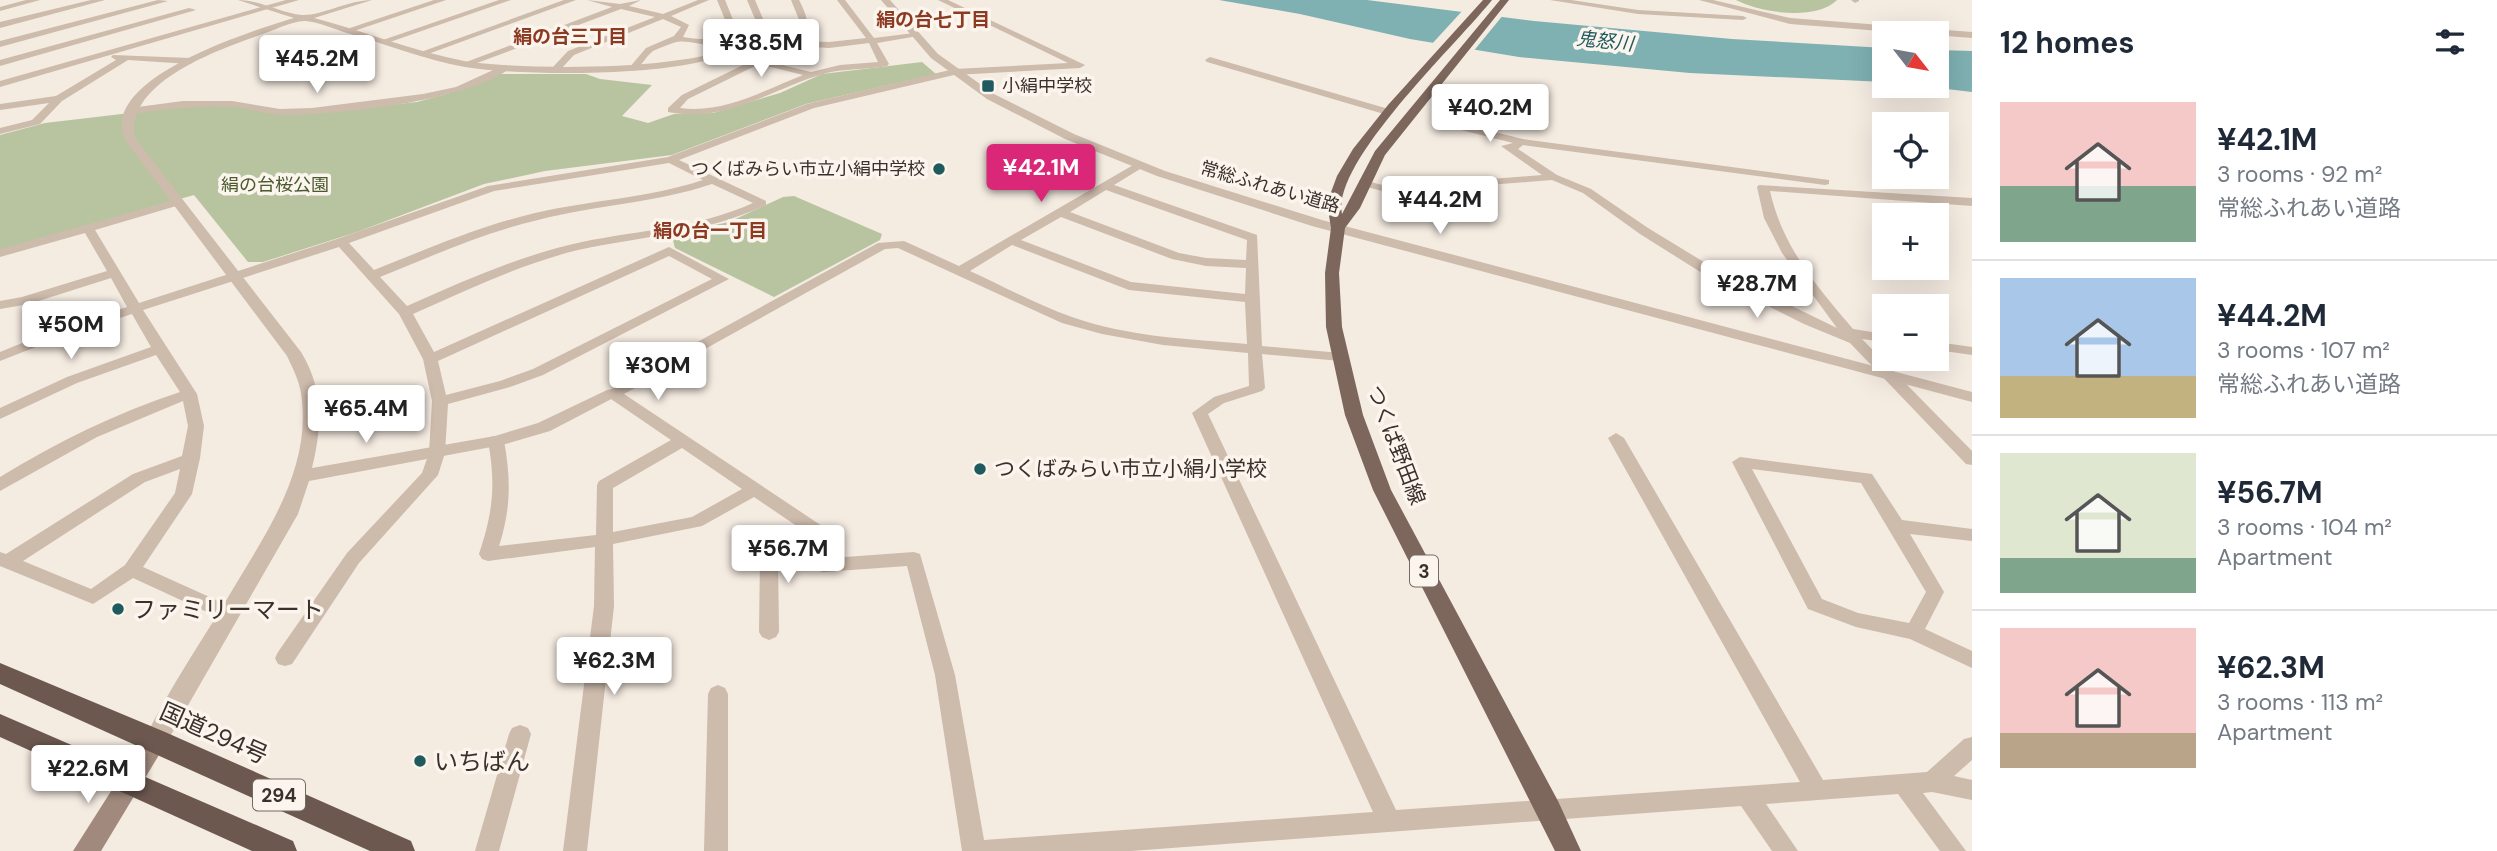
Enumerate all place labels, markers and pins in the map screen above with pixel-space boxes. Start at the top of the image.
pin: ¥38.5M [704,20,818,79]
pin: ¥45.2M [260,36,374,95]
place label: 小絹中学校 [1002,74,1092,98]
marker: 小絹中学校 [980,78,996,94]
pin: ¥40.2M [1433,85,1547,144]
pin: ¥42.1M [984,144,1098,204]
place label: つくばみらい市立小絹中学校 [691,157,925,181]
marker: つくばみらい市立小絹中学校 [931,161,947,177]
pin: ¥44.2M [1383,176,1497,236]
pin: ¥28.7M [1700,260,1814,320]
pin: ¥50M [30,302,112,361]
pin: ¥30M [617,342,699,402]
pin: ¥65.4M [309,386,423,445]
place label: つくばみらい市立小絹小学校 [994,455,1267,483]
marker: つくばみらい市立小絹小学校 [972,461,988,477]
pin: ¥56.7M [731,526,845,585]
place label: ファミリーマート [132,594,324,625]
marker: ファミリーマート [110,601,126,617]
pin: ¥62.3M [557,638,671,697]
pin: ¥22.6M [31,746,145,805]
place label: いちばん [434,746,530,777]
marker: いちばん [412,753,428,769]

